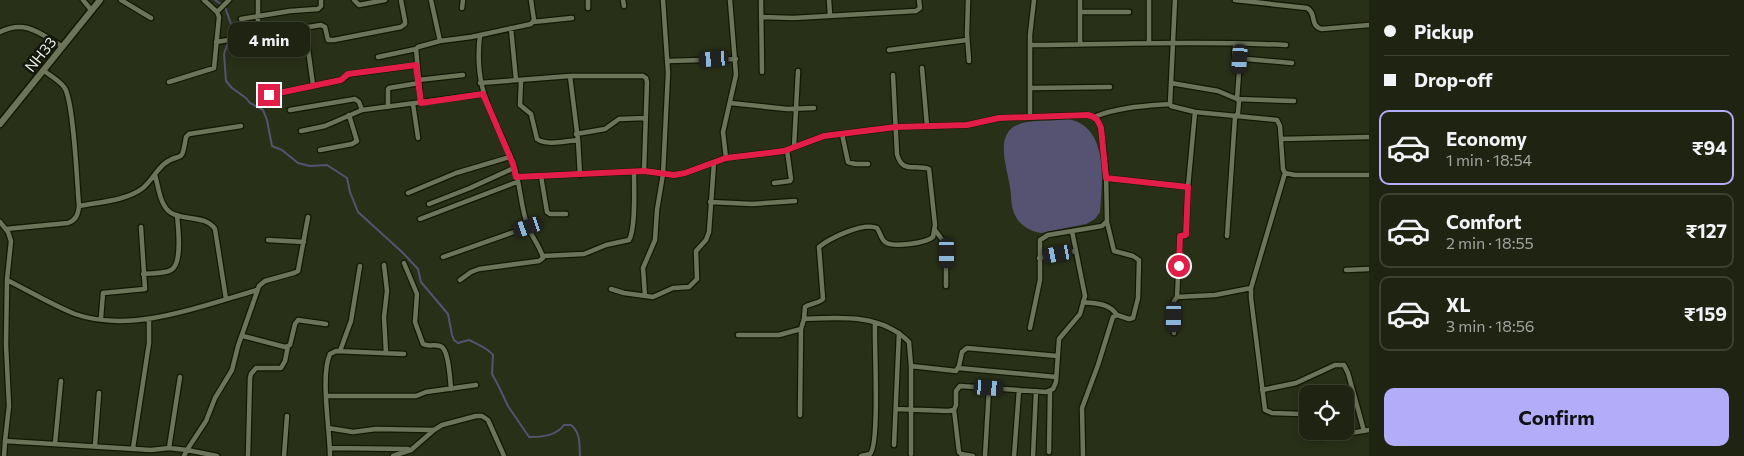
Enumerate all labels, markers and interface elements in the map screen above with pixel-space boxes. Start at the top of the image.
text: Pickup [1414,20,1474,43]
callout: 4 min [228,22,310,58]
text: 4 min [249,30,289,49]
street label: NH33 [21,33,59,75]
car [1231,44,1248,74]
car [698,50,729,68]
text: Drop-off [1414,68,1493,91]
route end [258,84,280,106]
icon: car [1386,125,1431,170]
text: Economy [1446,127,1527,150]
text: ₹94 [1692,136,1727,159]
text: 1 min · 18:54 [1446,150,1532,169]
icon: car [1386,208,1431,253]
text: Comfort [1446,210,1522,233]
car [511,215,544,239]
text: ₹127 [1686,219,1727,242]
text: 2 min · 18:55 [1446,233,1534,252]
car [939,238,954,268]
car [1041,244,1074,264]
route start [1168,255,1190,277]
icon: car [1386,291,1431,336]
text: XL [1446,293,1471,316]
car [1166,302,1181,332]
text: ₹159 [1684,302,1727,325]
text: 3 min · 18:56 [1446,316,1535,335]
car [973,379,1004,397]
map controls [1299,385,1354,440]
button: locate [1299,385,1354,440]
button: Confirm [1384,388,1729,446]

